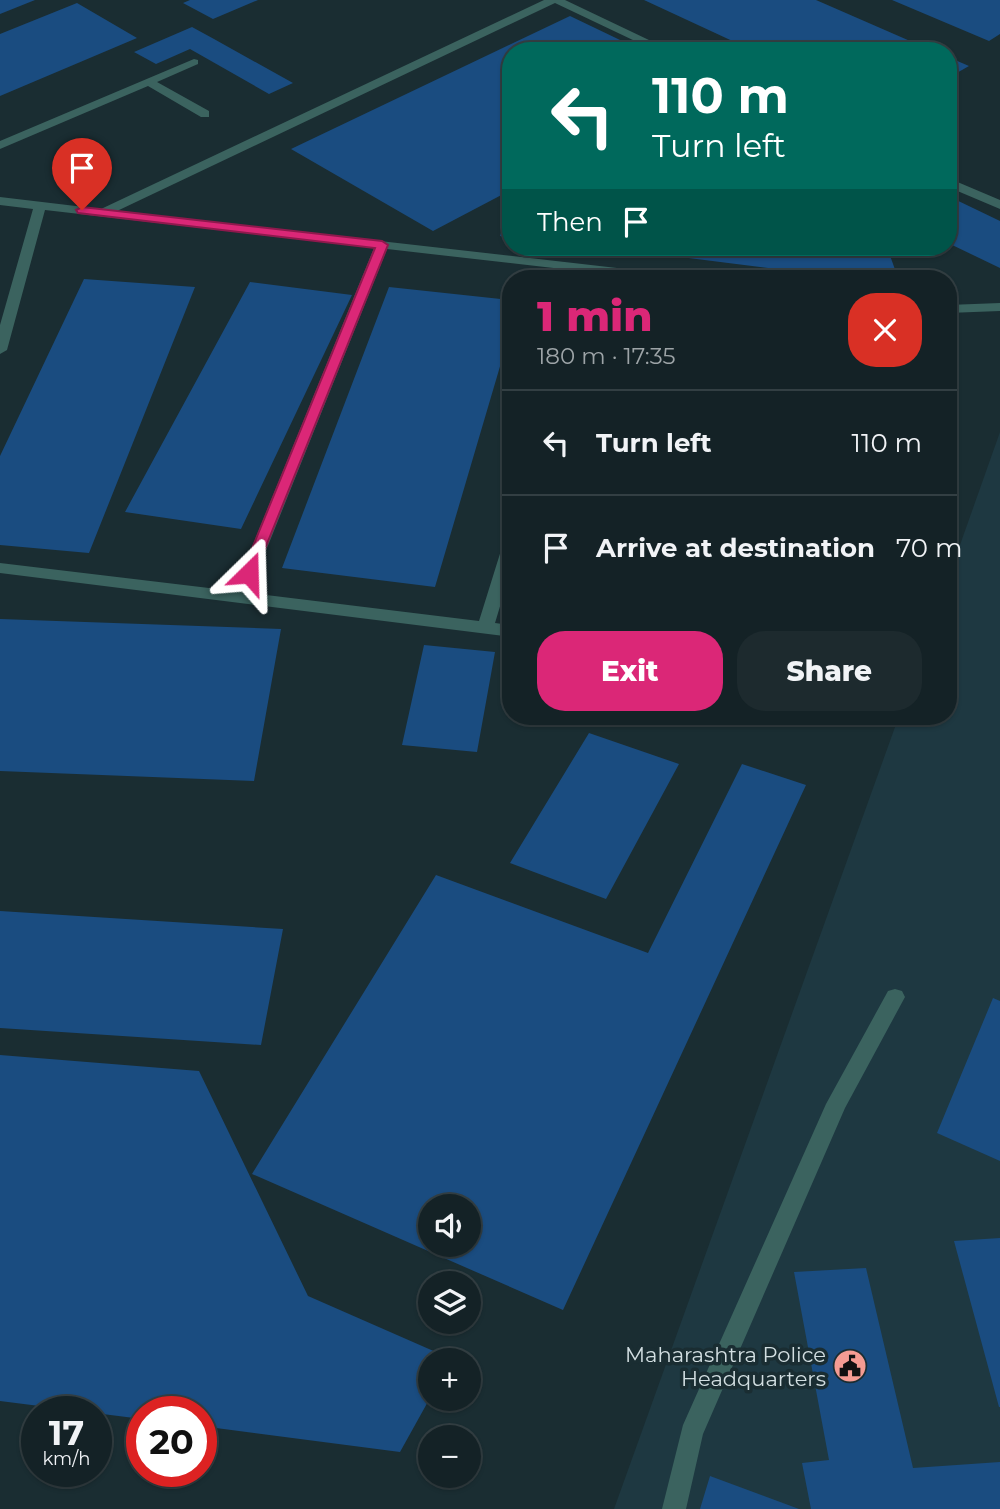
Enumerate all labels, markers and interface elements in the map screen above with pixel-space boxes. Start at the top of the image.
text: 110 m [652,66,789,125]
icon: left [537,70,628,161]
text: Turn left [652,126,786,165]
pin [52,138,112,210]
icon: arrive [63,149,101,187]
icon: arrive [617,203,655,241]
text: Then [537,206,603,238]
text: 1 min [537,290,653,342]
button: close [848,293,922,367]
text: 180 m · 17:35 [537,342,676,370]
icon: left [537,424,575,462]
text: Turn left [596,427,712,459]
text: 110 m [852,427,922,459]
icon: arrive [537,529,575,567]
text: Arrive at destination [596,532,875,564]
text: 70 m [896,532,962,564]
position arrow [212,536,286,610]
button: Exit [537,631,723,711]
button: Share [737,631,922,711]
map controls [418,1194,481,1488]
button: sound [418,1194,481,1257]
button: layers [418,1271,481,1334]
place label: Maharashtra Police Headquarters [625,1342,826,1391]
public building icon: Maharashtra Police Headquarters [831,1347,869,1385]
button: + [418,1348,481,1411]
speed limit sign: 20 [126,1396,217,1487]
text: 17 [49,1411,84,1454]
button: − [418,1425,481,1488]
text: km/h [42,1448,91,1470]

